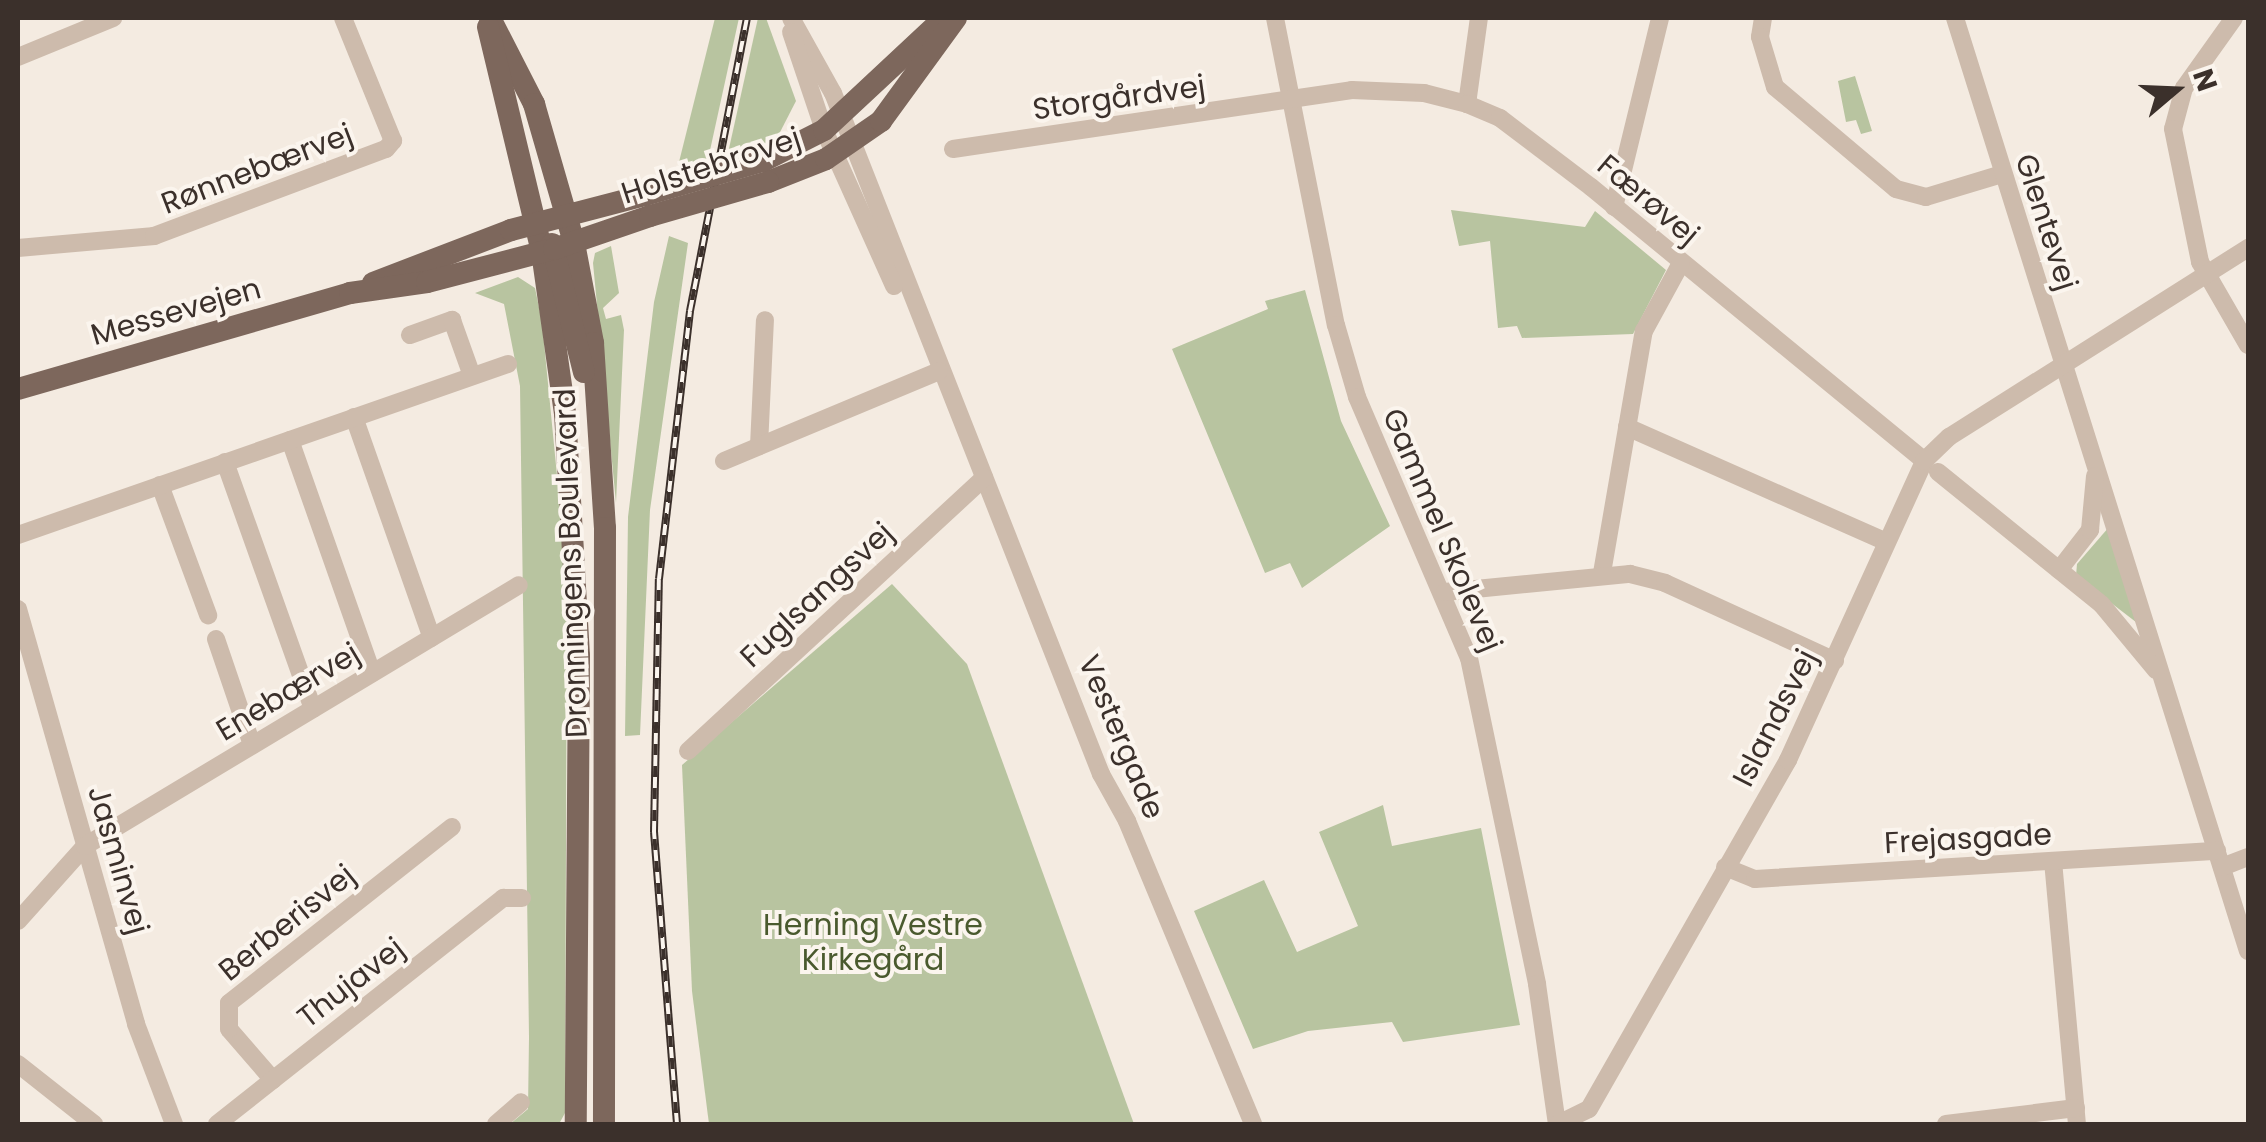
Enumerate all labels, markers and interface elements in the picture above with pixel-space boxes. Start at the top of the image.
north arrow [2126,40,2226,140]
text: N [2183,64,2227,96]
street label: Storgårdvej [1030,68,1208,128]
street label: Rønnebærvej [156,116,358,222]
street label: Holstebrovej [617,120,805,212]
street label: Færøvej [1590,147,1706,253]
street label: Glentevej [2007,149,2085,295]
street label: Messevejen [87,271,265,353]
street label: Dronningens Boulevard [547,388,595,738]
street label: Gammel Skolevej [1375,403,1509,657]
street label: Fuglsangsvej [733,515,901,675]
street label: Enebærvej [210,635,366,749]
street label: Islandsvej [1725,644,1825,792]
street label: Vestergade [1070,650,1172,824]
street label: Jasminvej [80,782,156,938]
street label: Frejasgade [1883,817,2053,861]
street label: Berberisvej [212,857,362,989]
park label: Herning Vestre Kirkegård [763,907,983,978]
street label: Thujavej [291,930,411,1036]

